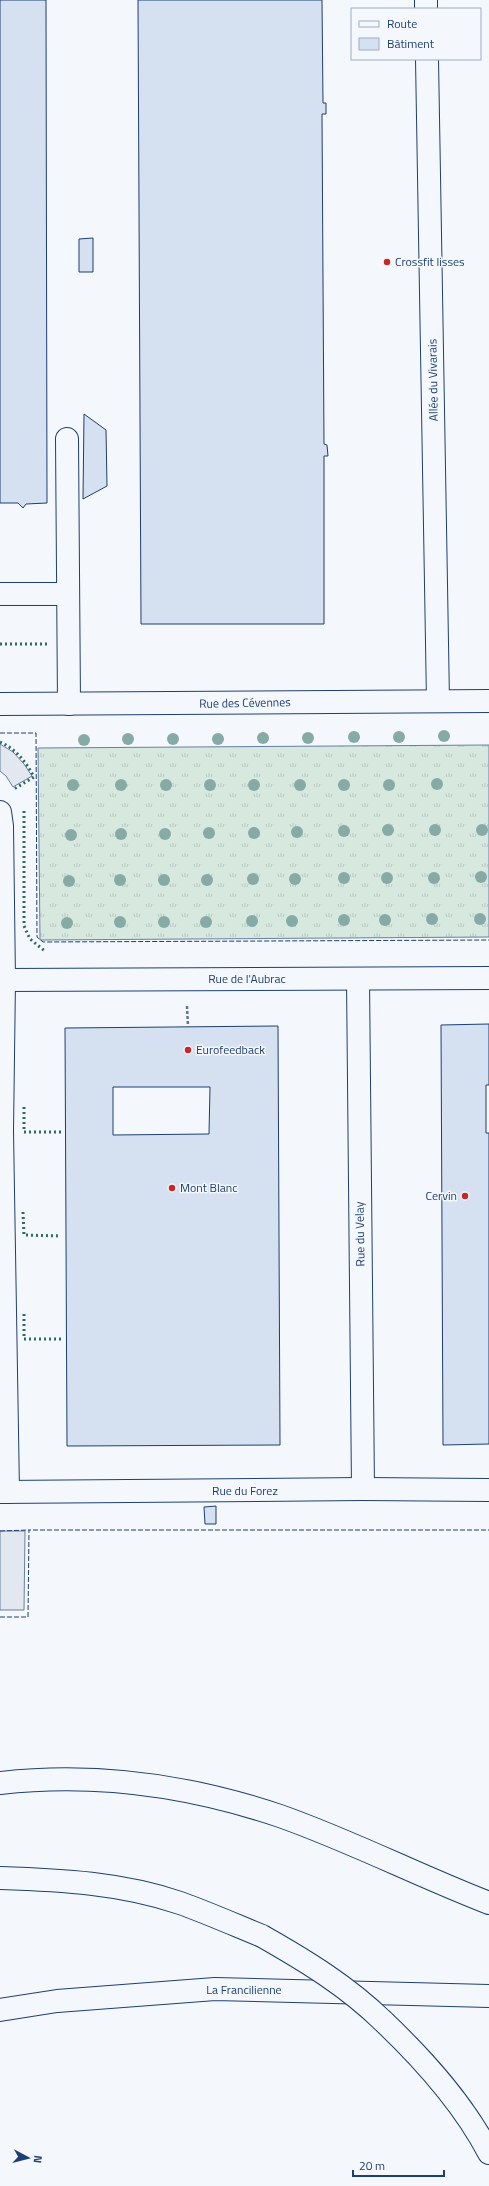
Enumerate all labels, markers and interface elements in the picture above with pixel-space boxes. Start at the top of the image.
legend [351,8,481,60]
text: Route [387,14,417,33]
text: Bâtiment [387,34,435,53]
place label: Crossfit lisses [395,252,465,271]
marker: Crossfit lisses [382,257,392,267]
street label: Allée du Vivarais [422,338,443,421]
street label: Rue des Cévennes [199,692,291,713]
street label: Rue de l'Aubrac [208,969,286,988]
place label: Eurofeedback [196,1040,265,1059]
marker: Eurofeedback [183,1045,193,1055]
place label: Mont Blanc [180,1178,237,1197]
marker: Mont Blanc [167,1183,177,1193]
place label: Cervin [426,1186,457,1205]
marker: Cervin [460,1191,470,1201]
street label: Rue du Velay [349,1201,370,1267]
street label: Rue du Forez [212,1481,278,1500]
street label: La Francilienne [206,1980,282,1999]
north arrow [8,2138,48,2178]
scale bar [353,2152,444,2178]
text: N [30,2154,46,2164]
text: 20 m [359,2156,385,2175]

